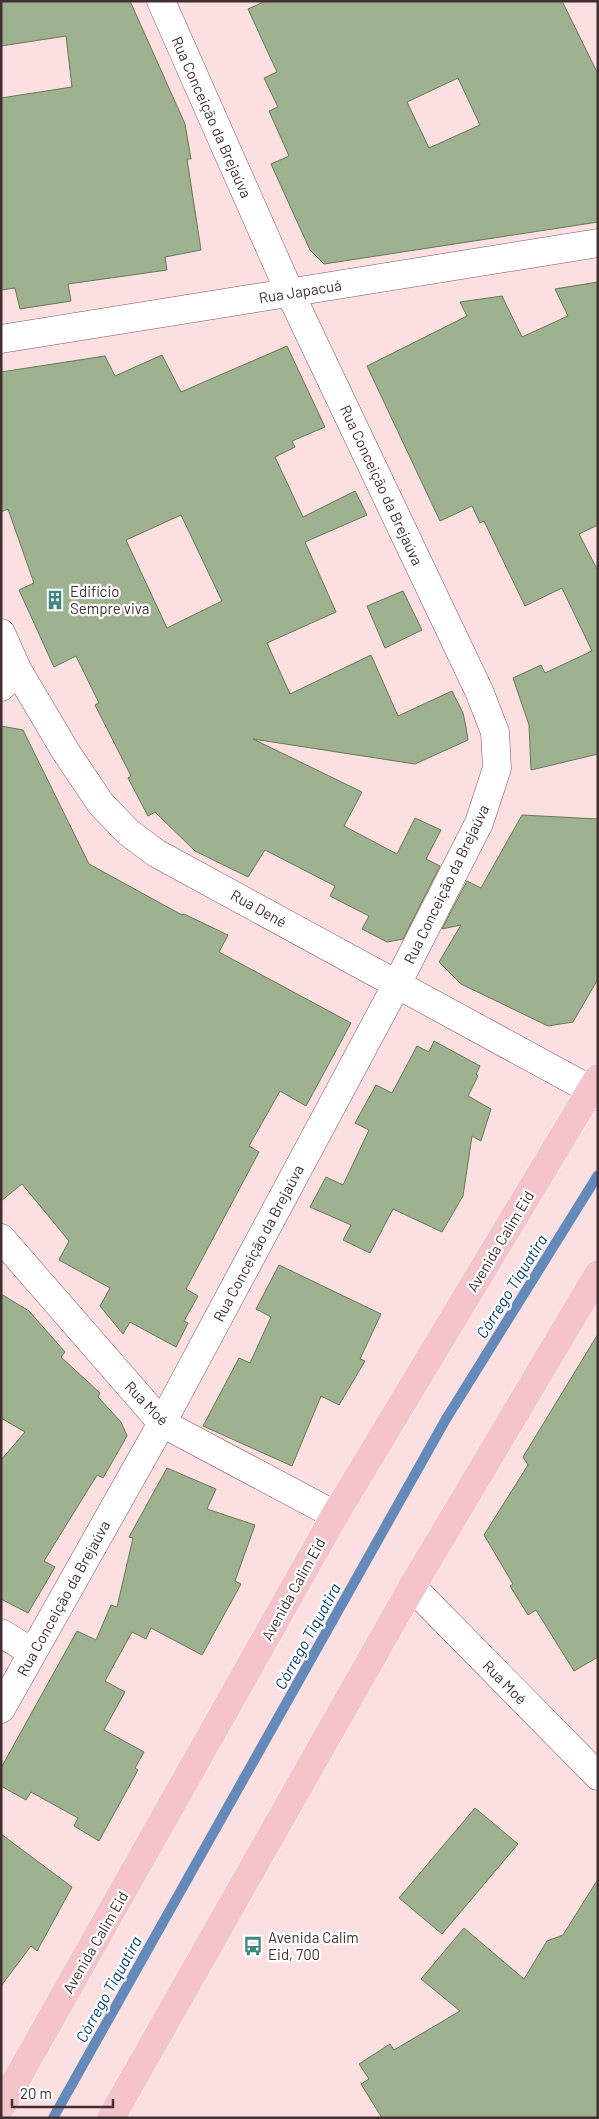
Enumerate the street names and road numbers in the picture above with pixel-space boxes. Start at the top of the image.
street label: Rua Conceição da Brejaúva [168,33,256,201]
street label: Rua Japacuá [257,276,343,306]
street label: Rua Conceição da Brejaúva [337,402,427,568]
street label: Rua Conceição da Brejaúva [400,801,492,967]
street label: Rua Dené [228,885,290,931]
street label: Rua Conceição da Brejaúva [209,1162,307,1324]
street label: Avenida Calim Eid [463,1187,537,1295]
street label: Rua Moé [121,1377,173,1429]
street label: Rua Conceição da Brejaúva [13,1517,113,1679]
street label: Avenida Calim Eid [257,1534,329,1644]
street label: Rua Moé [479,1656,531,1708]
street label: Avenida Calim Eid [59,1888,131,1996]

